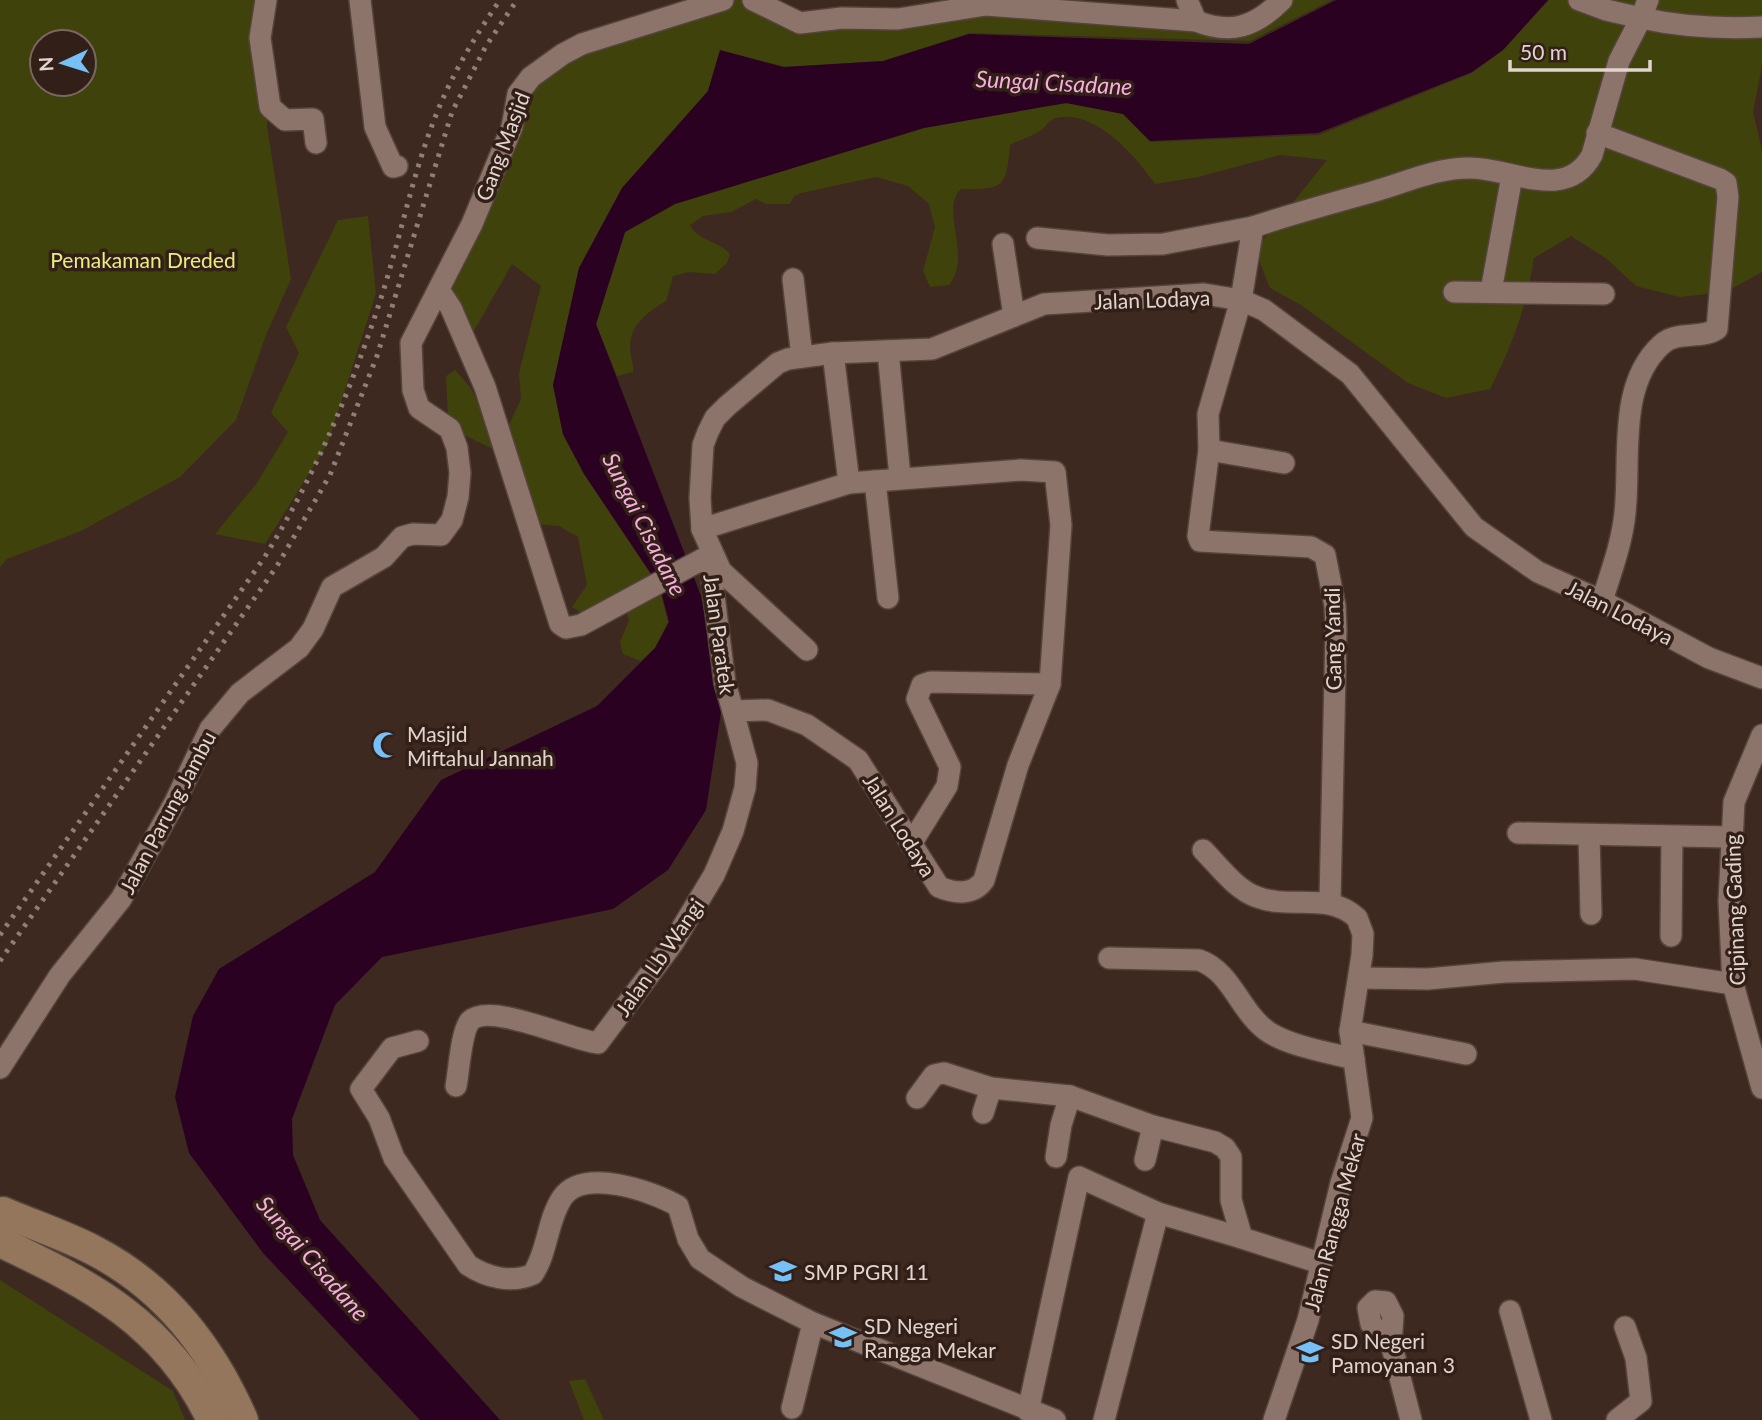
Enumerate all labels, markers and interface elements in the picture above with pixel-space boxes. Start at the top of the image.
north arrow [28,28,98,98]
scale bar [1510,28,1650,72]
text: 50 m [1520,39,1567,64]
text: N [34,56,58,72]
water label: Sungai Cisadane [975,64,1133,100]
street label: Gang Masjid [470,88,534,204]
park label: Pemakaman Dreded [50,247,236,272]
street label: Jalan Lodaya [1093,284,1211,314]
water label: Sungai Cisadane [597,448,693,600]
street label: Jalan Paratek [699,572,741,696]
street label: Jalan Lodaya [1563,574,1677,650]
street label: Gang Yandi [1319,587,1345,691]
place label: Masjid Miftahul Jannah [407,721,554,770]
street label: Jalan Parung Jambu [114,726,220,898]
mosque icon: Masjid Miftahul Jannah [371,730,401,760]
street label: Jalan Lodaya [859,769,941,881]
street label: Cipinang Gading [1719,834,1749,986]
street label: Jalan Lb Wangi [609,893,709,1021]
street label: Jalan Rangga Mekar [1298,1130,1370,1314]
water label: Sungai Cisadane [251,1190,375,1326]
school or university icon: SMP PGRI 11 [768,1256,798,1286]
place label: SMP PGRI 11 [804,1259,929,1284]
place label: SD Negeri Rangga Mekar [864,1313,996,1362]
school or university icon: SD Negeri Rangga Mekar [828,1322,858,1352]
place label: SD Negeri Pamoyanan 3 [1331,1328,1455,1377]
school or university icon: SD Negeri Pamoyanan 3 [1295,1337,1325,1367]

